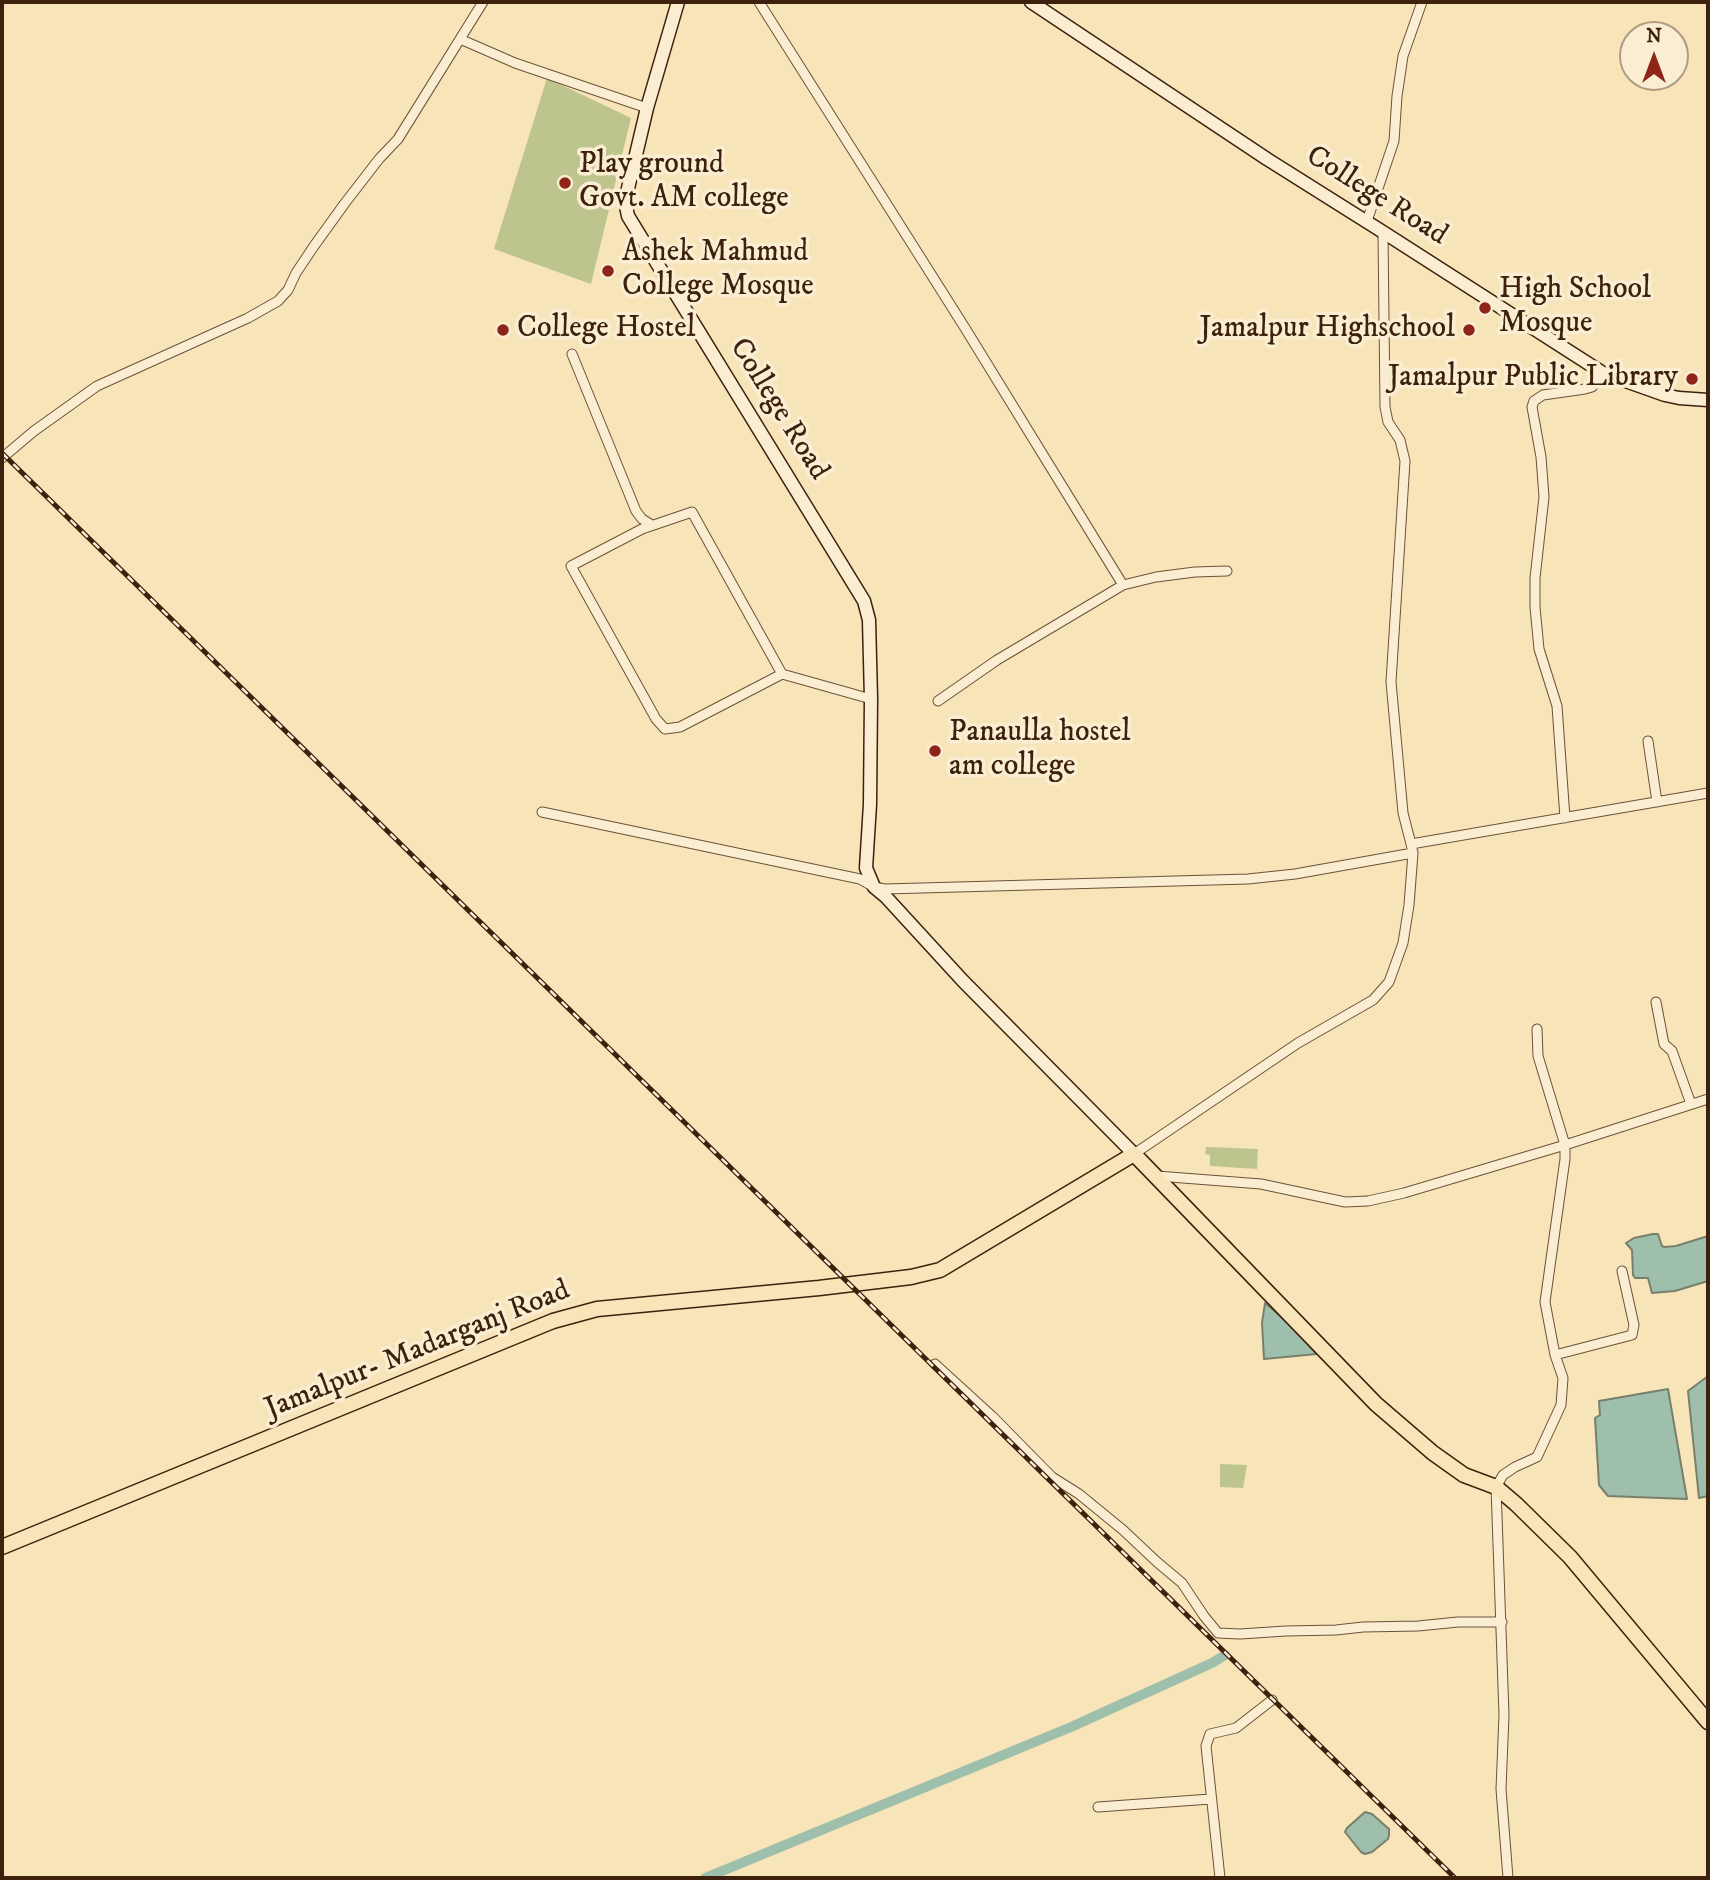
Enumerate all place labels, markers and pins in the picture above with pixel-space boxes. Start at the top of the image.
place label: Play ground Govt. AM college [579,148,789,218]
marker: Play ground Govt. AM college [557,175,573,191]
place label: Ashek Mahmud College Mosque [622,236,814,306]
marker: Ashek Mahmud College Mosque [600,263,616,279]
place label: High School Mosque [1499,273,1651,344]
marker: High School Mosque [1477,300,1493,316]
place label: College Hostel [517,312,696,348]
place label: Jamalpur Highschool [1200,312,1455,348]
marker: College Hostel [495,322,511,338]
marker: Jamalpur Highschool [1461,322,1477,338]
place label: Jamalpur Public Library [1388,361,1678,397]
marker: Jamalpur Public Library [1684,371,1700,387]
place label: Panaulla hostel am college [949,716,1131,786]
marker: Panaulla hostel am college [927,743,943,759]

